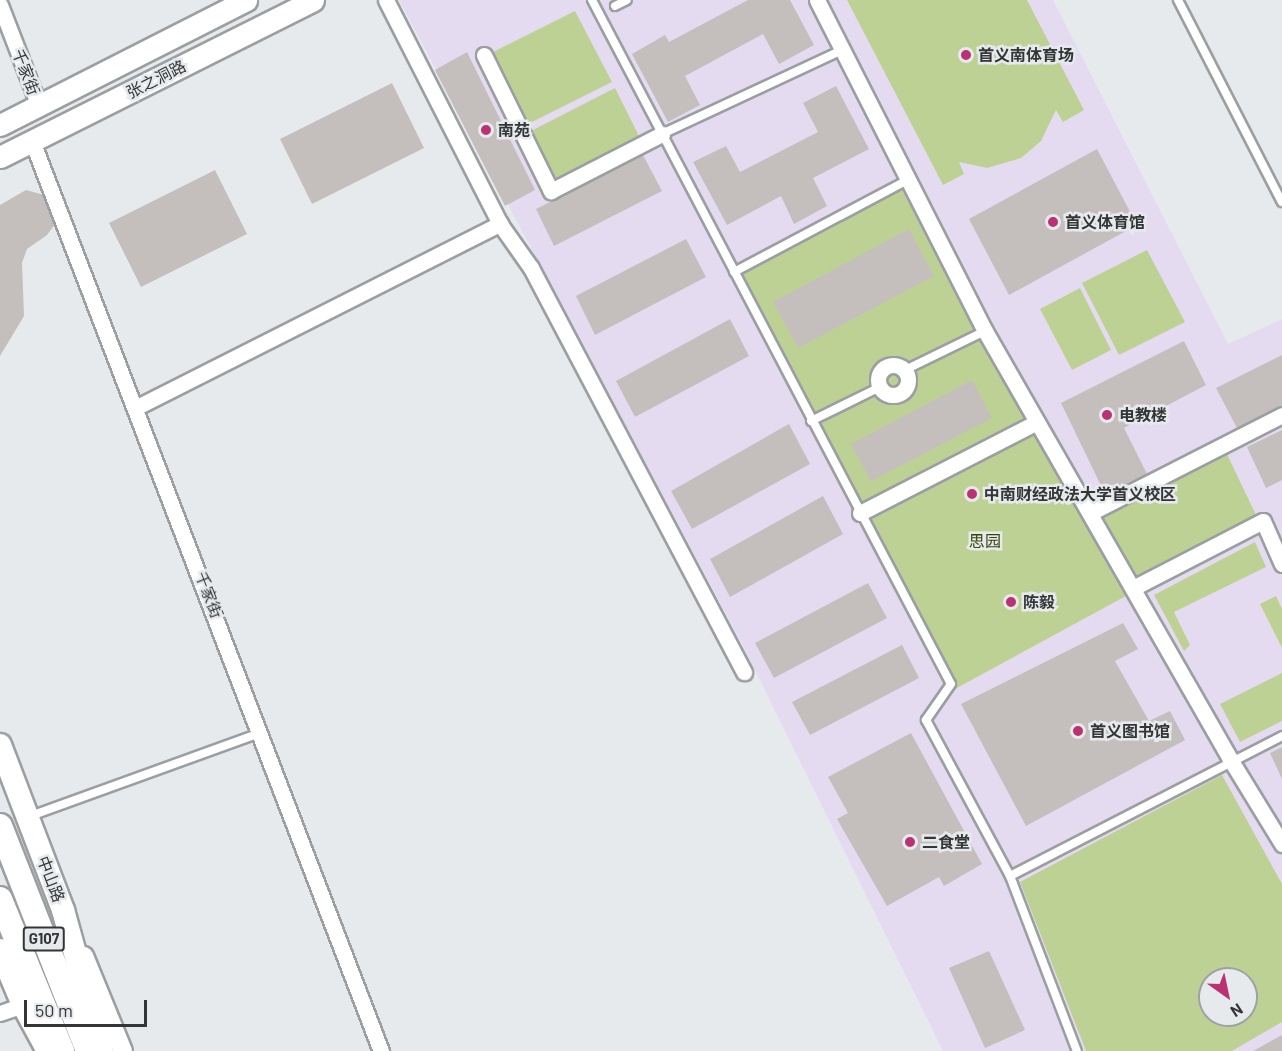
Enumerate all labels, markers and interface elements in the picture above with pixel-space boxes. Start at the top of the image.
place label: 首义南体育场 [978,45,1074,65]
street label: 千家街 [8,46,44,98]
marker: 首义南体育场 [959,48,973,62]
street label: 张之洞路 [123,56,189,102]
place label: 南苑 [498,120,530,140]
marker: 南苑 [479,123,493,137]
place label: 首义体育馆 [1065,212,1145,232]
marker: 首义体育馆 [1046,215,1060,229]
place label: 电教楼 [1119,405,1167,425]
marker: 电教楼 [1100,408,1114,422]
place label: 中南财经政法大学首义校区 [984,484,1176,504]
marker: 中南财经政法大学首义校区 [965,487,979,501]
park label: 思园 [969,531,1001,551]
street label: 千家街 [191,569,227,621]
place label: 陈毅 [1023,592,1055,612]
marker: 陈毅 [1004,595,1018,609]
place label: 首义图书馆 [1090,721,1170,741]
marker: 首义图书馆 [1071,724,1085,738]
place label: 二食堂 [922,832,970,852]
marker: 二食堂 [903,835,917,849]
street label: 中山路 [33,853,69,905]
road number: G107 [22,927,66,951]
north arrow [1198,967,1258,1027]
scale bar [27,988,150,1026]
text: 50 m [35,999,73,1021]
text: N [1227,1000,1247,1022]

